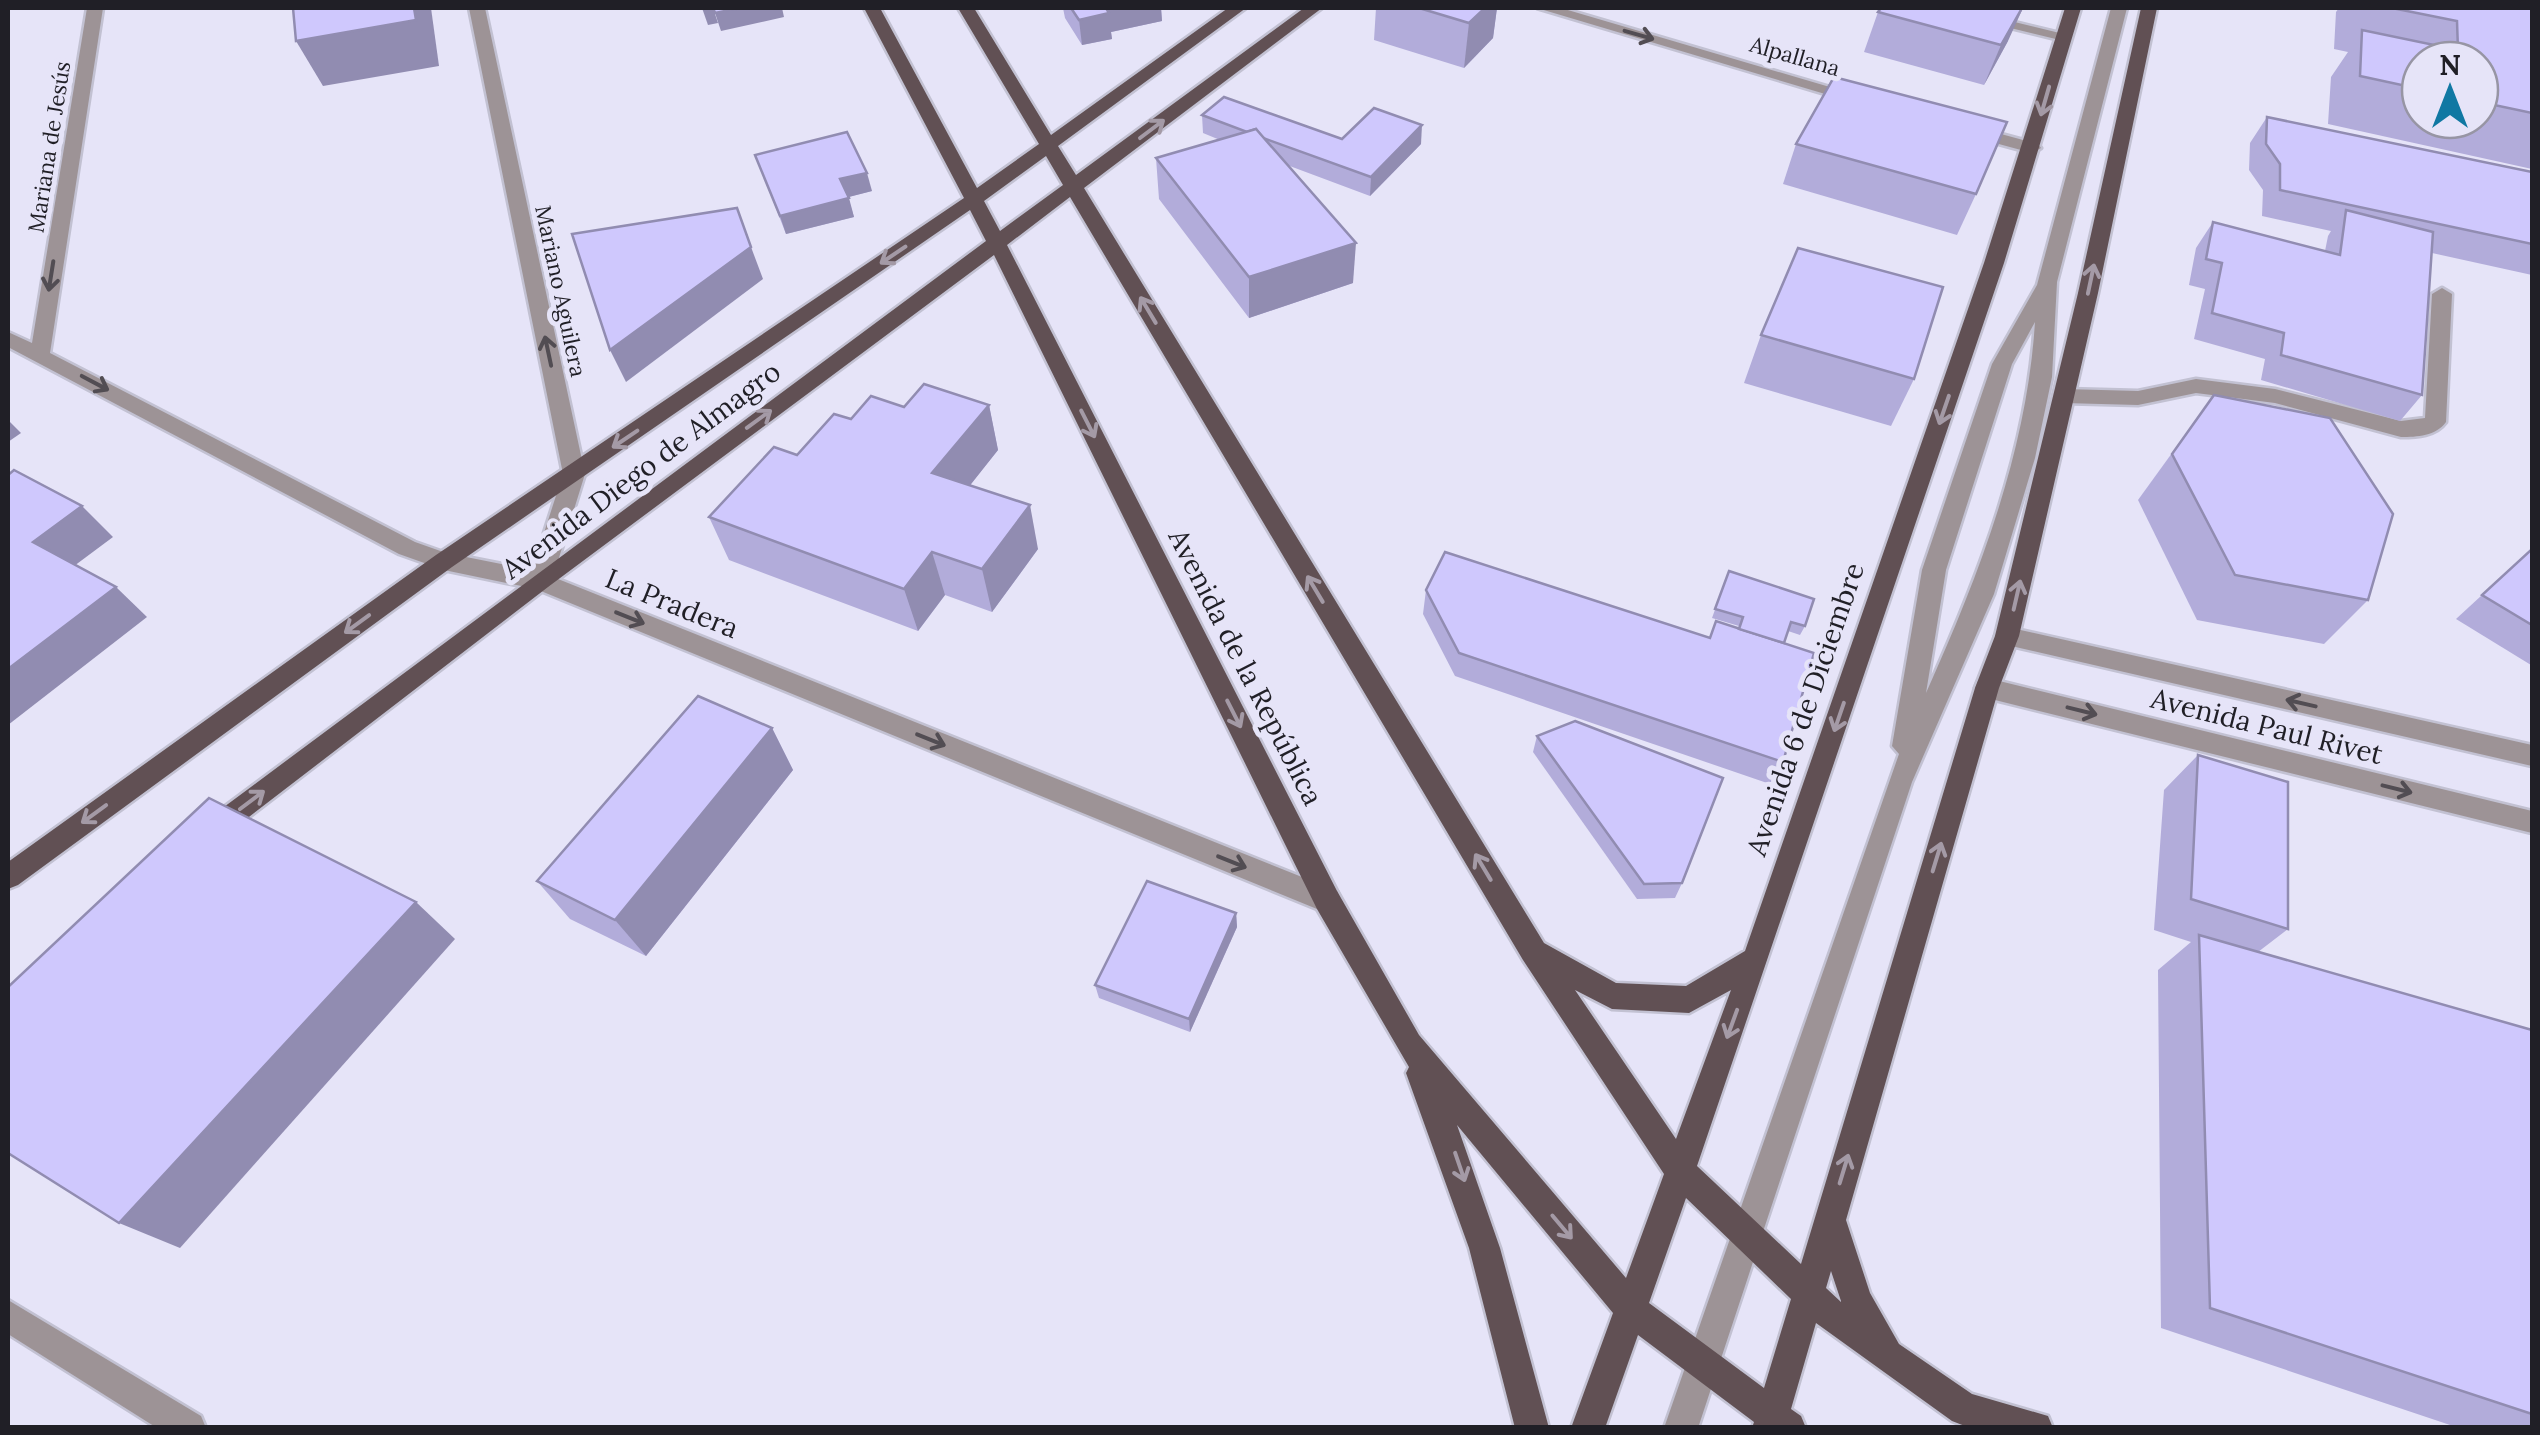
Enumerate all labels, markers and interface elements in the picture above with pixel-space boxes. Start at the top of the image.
one-way arrow [1623,26,1654,45]
street label: Alpallana [1746,30,1843,82]
north arrow [2400,40,2500,140]
text: N [2439,47,2461,83]
street label: Mariana de Jesús [22,59,76,235]
one-way arrow [2035,85,2054,116]
one-way arrow [1138,118,1165,139]
street label: Mariano Aguilera [529,203,593,379]
one-way arrow [879,244,907,265]
one-way arrow [41,260,60,292]
one-way arrow [2083,264,2102,296]
one-way arrow [1138,296,1158,325]
one-way arrow [538,336,557,368]
street label: Avenida Diego de Almagro [493,353,788,587]
one-way arrow [79,374,109,393]
one-way arrow [1934,393,1952,424]
one-way arrow [745,409,772,430]
one-way arrow [1079,409,1098,438]
one-way arrow [611,428,639,449]
street label: Avenida de la República [1160,522,1331,811]
street label: Avenida 6 de Diciembre [1738,558,1872,861]
street label: La Pradera [600,560,744,646]
one-way arrow [1305,575,1325,604]
one-way arrow [2009,580,2027,612]
one-way arrow [614,610,645,628]
one-way arrow [344,613,372,634]
street label: Avenida Paul Rivet [2146,680,2387,772]
one-way arrow [2286,693,2318,711]
one-way arrow [1225,699,1244,729]
one-way arrow [1829,701,1847,732]
one-way arrow [2065,703,2097,721]
one-way arrow [915,732,946,750]
one-way arrow [2381,780,2412,799]
one-way arrow [238,789,265,810]
one-way arrow [81,804,108,825]
one-way arrow [1929,842,1947,873]
one-way arrow [1473,853,1493,882]
one-way arrow [1217,854,1247,872]
one-way arrow [1722,1008,1740,1039]
one-way arrow [1452,1151,1470,1182]
one-way arrow [1836,1153,1854,1185]
one-way arrow [1550,1214,1573,1239]

